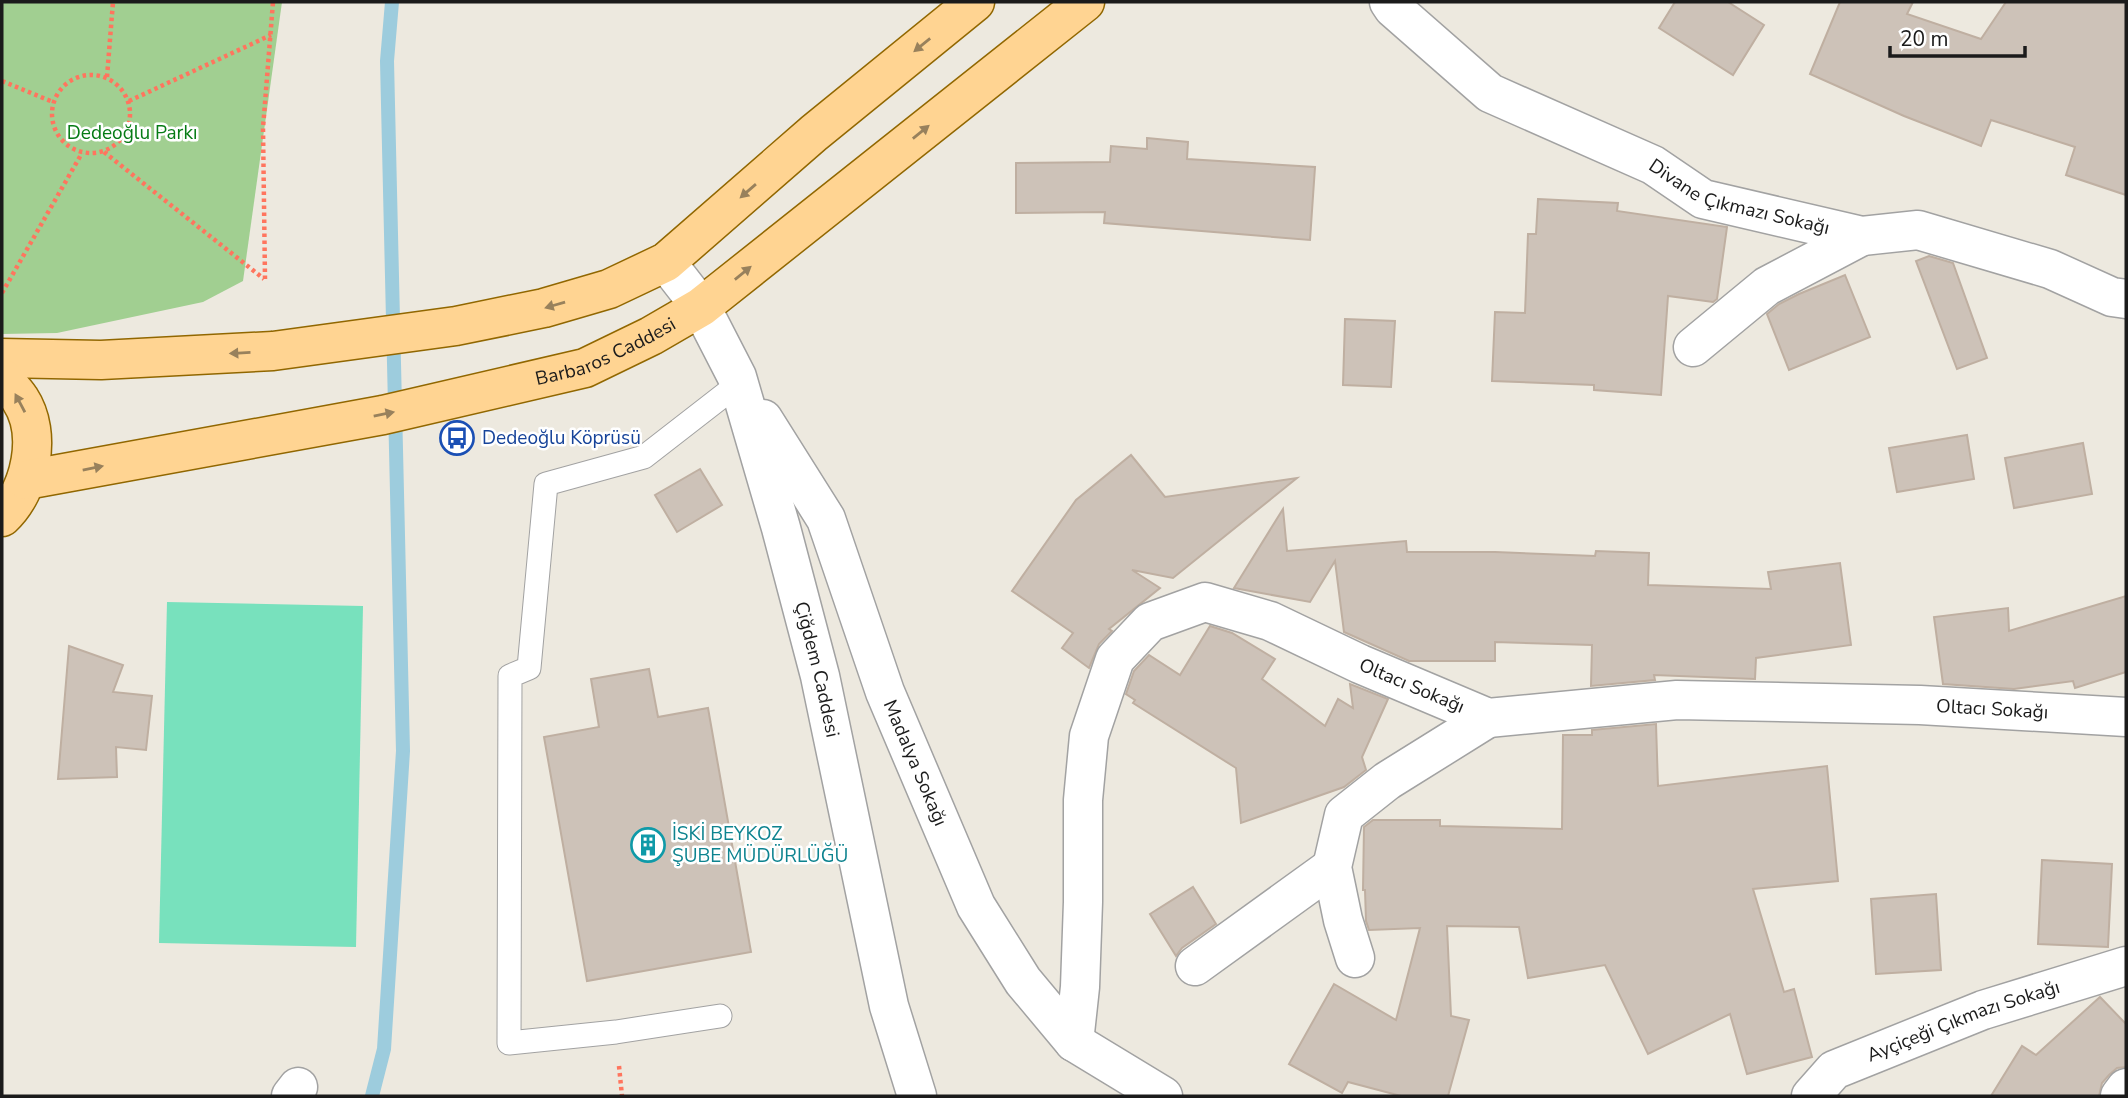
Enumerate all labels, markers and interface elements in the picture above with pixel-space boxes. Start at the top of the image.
scale bar [1890,14,2025,58]
text: 20 m [1900,25,1949,53]
one-way arrow [914,37,931,52]
park label: Dedeoğlu Parkı [67,120,197,146]
one-way arrow [912,124,930,139]
street label: Divane Çıkmazı Sokağı [1644,153,1832,241]
one-way arrow [739,183,756,198]
one-way arrow [734,266,752,281]
one-way arrow [544,300,565,310]
street label: Barbaros Caddesi [533,311,681,392]
one-way arrow [229,347,251,358]
one-way arrow [14,392,26,412]
one-way arrow [373,408,395,419]
bus stop icon: Dedeoğlu Köprüsü [438,419,476,457]
place label: Dedeoğlu Köprüsü [482,425,641,451]
one-way arrow [82,462,104,473]
street label: Çiğdem Caddesi [788,599,846,740]
street label: Oltacı Sokağı [1355,652,1468,720]
street label: Oltacı Sokağı [1935,693,2049,725]
street label: Madalya Sokağı [877,696,953,830]
place label: İSKİ BEYKOZ ŞUBE MÜDÜRLÜĞÜ [672,821,848,869]
building icon: İSKİ BEYKOZ ŞUBE MÜDÜRLÜĞÜ [629,826,667,864]
street label: Ayçiçeği Çıkmazı Sokağı [1863,974,2063,1068]

